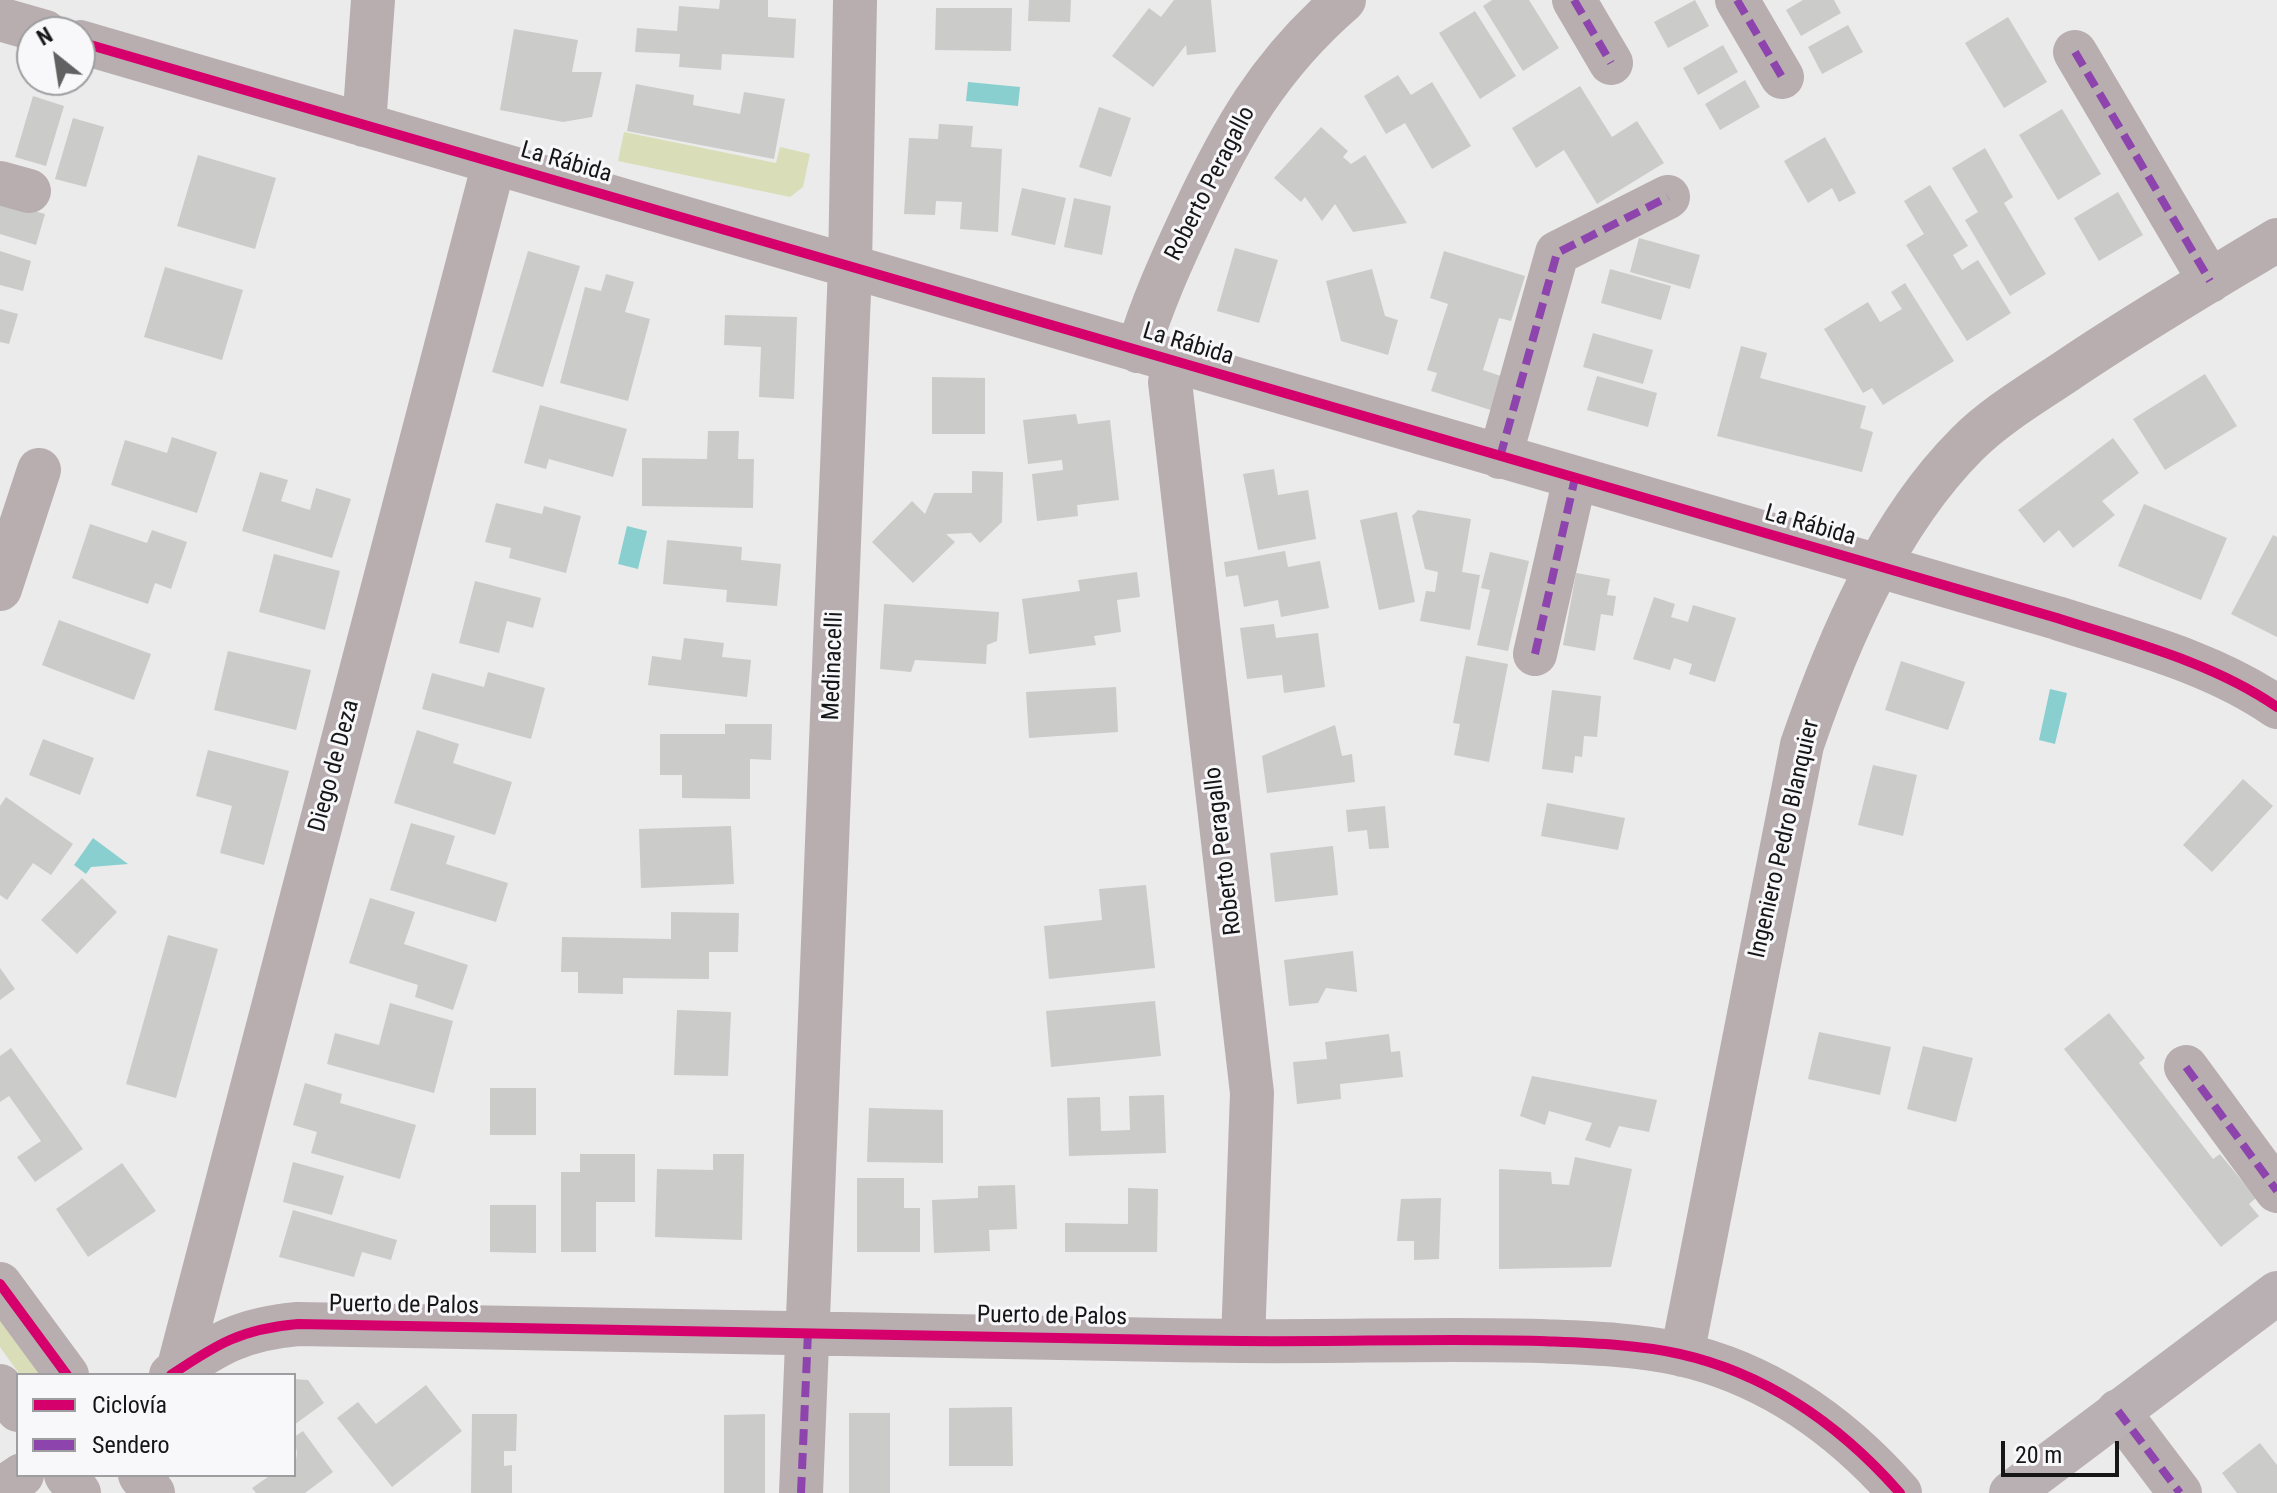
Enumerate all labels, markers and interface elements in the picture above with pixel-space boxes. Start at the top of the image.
north arrow [16,16,96,96]
text: N [33,22,57,51]
street label: Roberto Peragallo [1160,102,1262,266]
street label: La Rábida [517,136,615,190]
street label: La Rábida [1139,318,1237,372]
street label: La Rábida [1761,499,1859,553]
street label: Medinacelli [818,611,850,721]
street label: Diego de Deza [304,697,366,835]
street label: Ingeniero Pedro Blanquier [1744,717,1826,961]
street label: Roberto Peragallo [1199,765,1249,937]
street label: Puerto de Palos [329,1290,479,1322]
street label: Puerto de Palos [977,1301,1127,1333]
legend [16,1373,296,1477]
text: Ciclovía [92,1391,167,1419]
scale bar [2005,1425,2123,1475]
text: Sendero [92,1431,170,1459]
text: 20 m [2015,1441,2062,1469]

